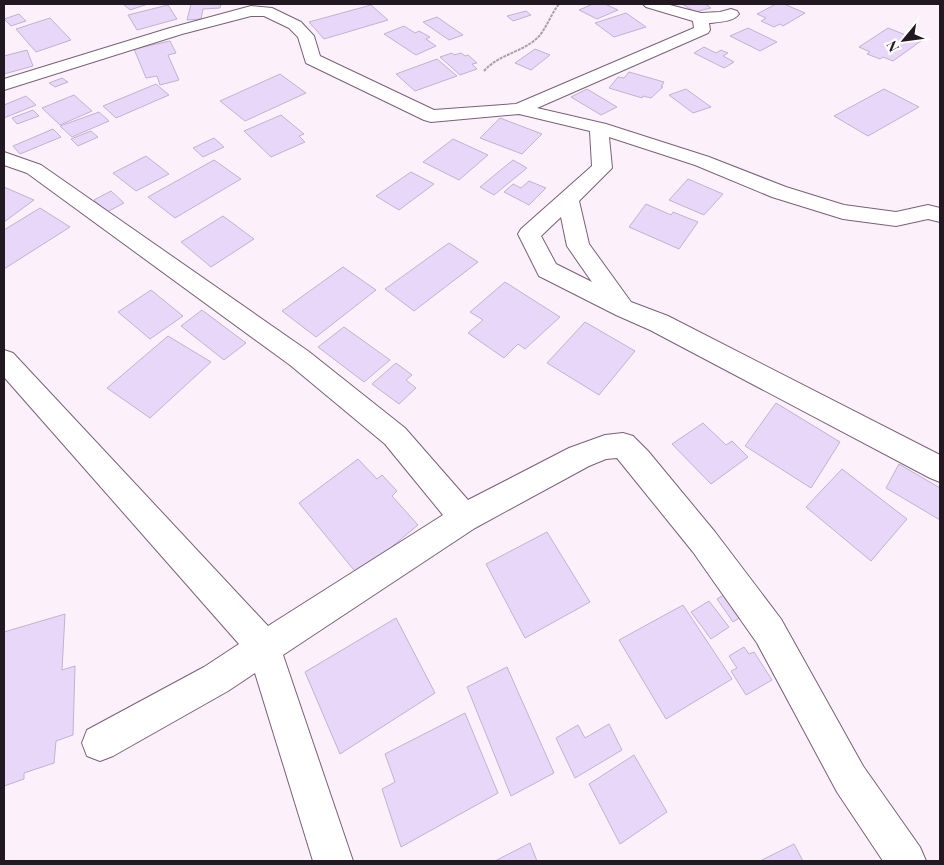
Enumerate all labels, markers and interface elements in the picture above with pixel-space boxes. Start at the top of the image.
north arrow [879,15,929,65]
text: N [881,38,903,56]

